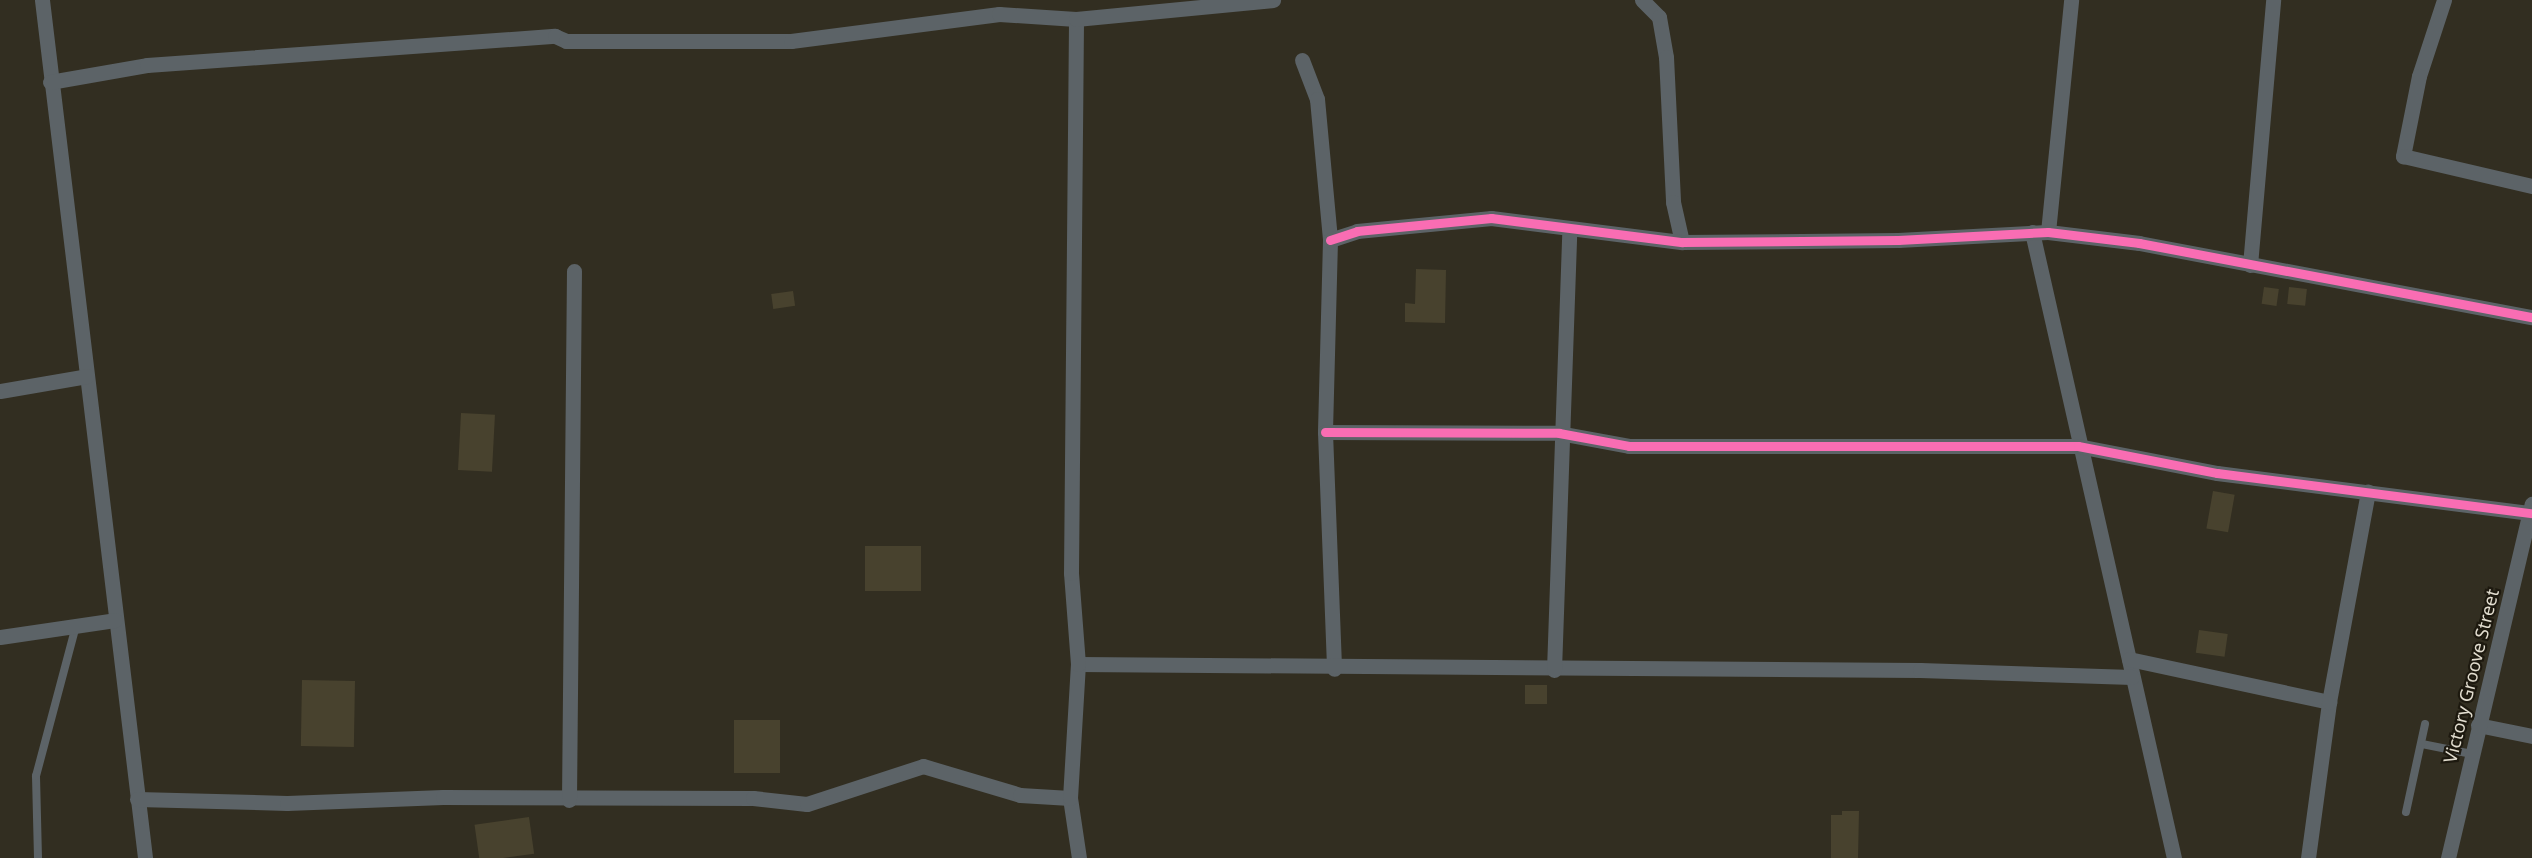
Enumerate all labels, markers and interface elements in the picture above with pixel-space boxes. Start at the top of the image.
street label: Victory Groove Street [2439,587,2503,765]

